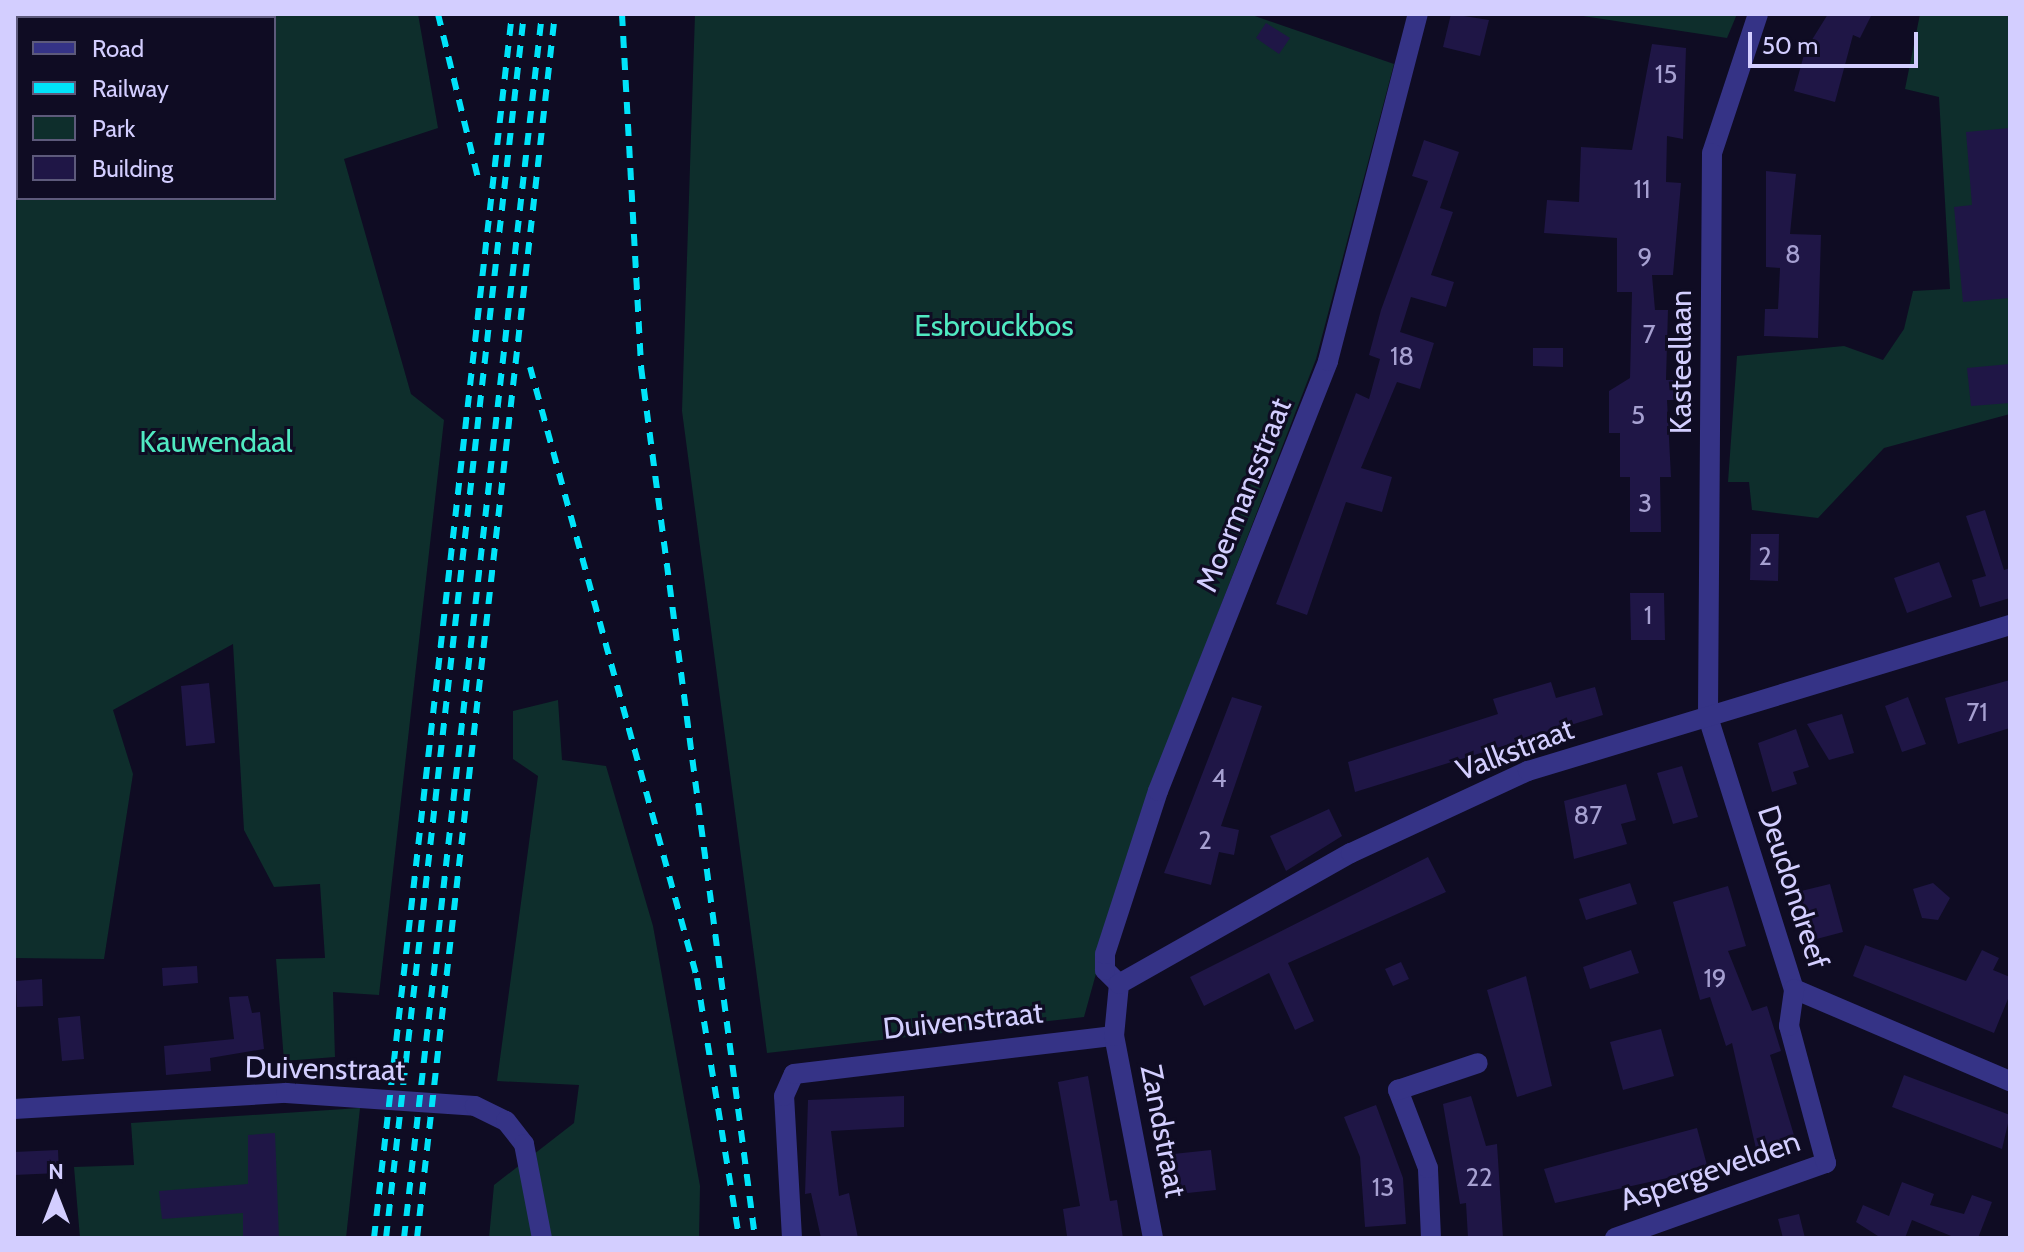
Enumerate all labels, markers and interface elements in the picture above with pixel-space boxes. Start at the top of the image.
legend [16,16,276,200]
scale bar [1752,16,1922,66]
text: 50 m [1762,31,1818,60]
text: Road [92,34,144,63]
house number: 15 [1655,59,1677,91]
text: Railway [92,74,169,103]
text: Park [92,114,135,143]
text: Building [92,154,173,183]
house number: 11 [1634,174,1650,206]
house number: 8 [1785,239,1801,271]
house number: 9 [1638,242,1652,274]
street label: Kasteellaan [1663,290,1699,434]
park label: Esbrouckbos [914,308,1074,344]
house number: 7 [1642,319,1656,351]
house number: 18 [1390,341,1414,373]
street label: Moermansstraat [1189,393,1299,597]
house number: 5 [1631,400,1645,432]
park label: Kauwendaal [139,424,293,460]
house number: 3 [1638,488,1652,520]
house number: 2 [1758,541,1772,573]
house number: 1 [1644,600,1652,632]
house number: 71 [1966,697,1988,729]
street label: Valkstraat [1451,711,1579,789]
house number: 4 [1211,763,1227,795]
house number: 87 [1574,800,1602,832]
street label: Deudondreef [1750,801,1836,973]
house number: 2 [1198,825,1212,857]
house number: 19 [1703,963,1727,995]
street label: Duivenstraat [881,995,1045,1047]
street label: Duivenstraat [244,1050,406,1088]
street label: Zandstraat [1133,1062,1193,1200]
street label: Aspergevelden [1615,1123,1805,1219]
north arrow [16,1156,96,1236]
text: N [48,1158,64,1185]
house number: 22 [1465,1162,1493,1194]
house number: 13 [1372,1172,1394,1204]

